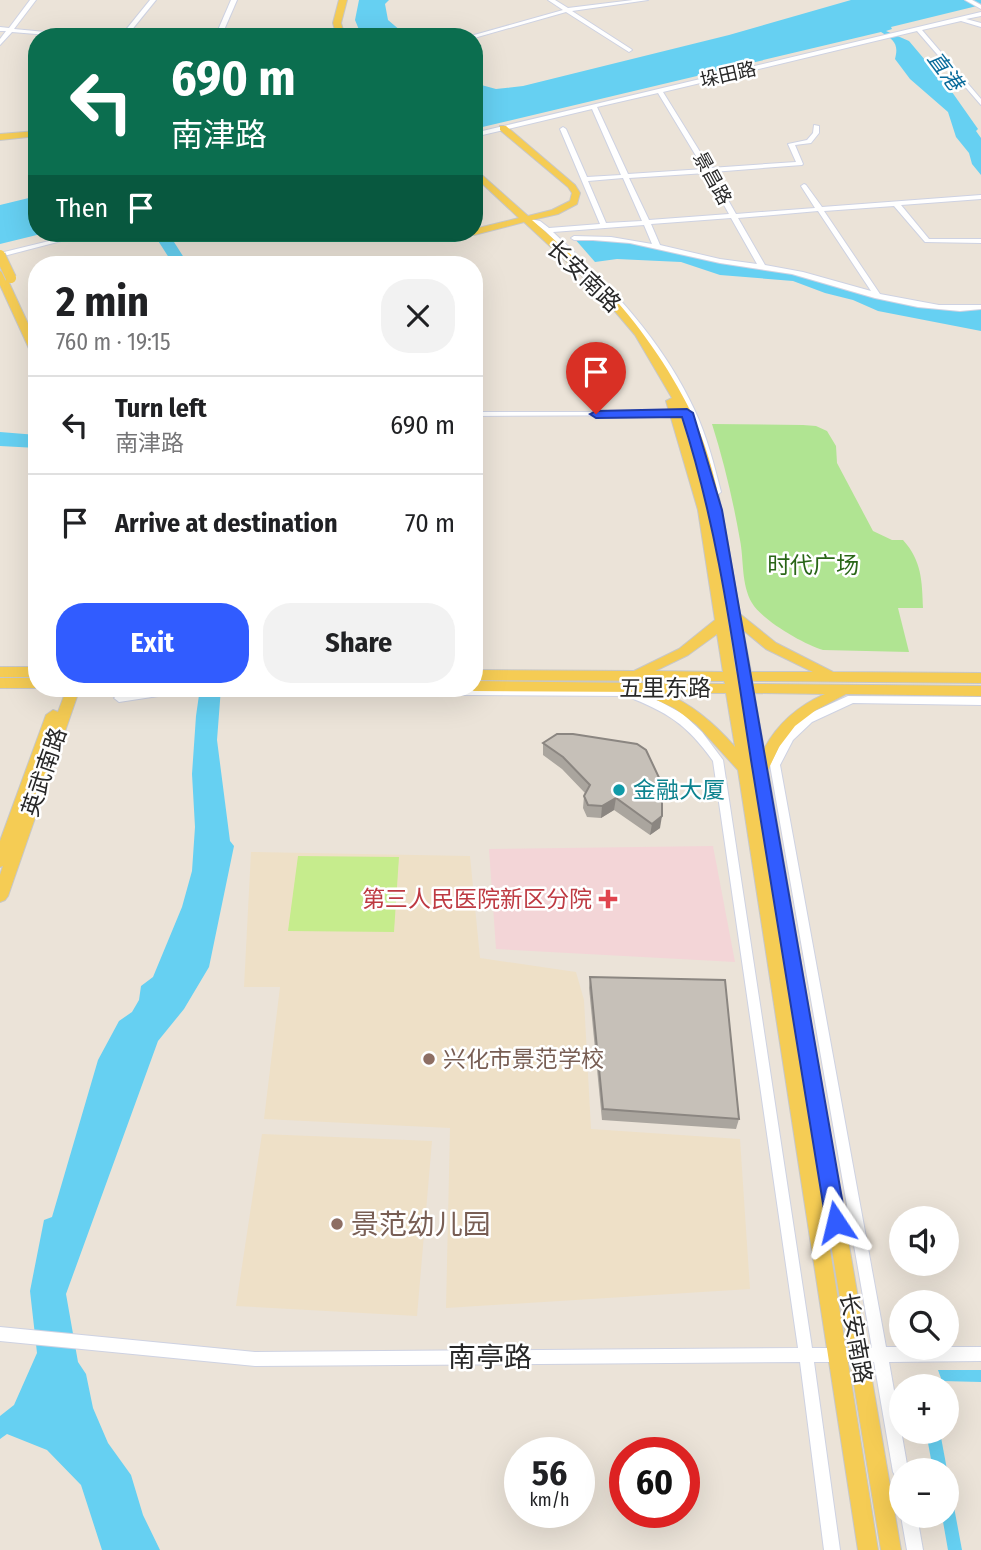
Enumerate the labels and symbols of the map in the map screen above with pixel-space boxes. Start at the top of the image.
water label: 直港 [922,46,970,98]
street label: 垛田路 [698,57,758,92]
street label: 景昌路 [689,148,736,209]
street label: 长安南路 [541,234,627,318]
pin [566,342,626,414]
park label: 时代广场 [767,551,859,579]
street label: 五里东路 [619,674,711,702]
street label: 英武南路 [16,724,72,820]
place label: 金融大厦 [633,776,725,804]
marker: 金融大厦 [611,782,627,798]
place label: 第三人民医院新区分院 [362,885,592,913]
marker: 第三人民医院新区分院 [598,889,618,909]
place label: 兴化市景范学校 [443,1045,604,1073]
marker: 兴化市景范学校 [421,1051,437,1067]
position arrow [799,1185,873,1259]
place label: 景范幼儿园 [351,1208,491,1241]
marker: 景范幼儿园 [329,1216,345,1232]
street label: 长安南路 [834,1290,878,1386]
street label: 南亭路 [448,1341,532,1374]
speed limit sign: 60 [609,1437,700,1528]

